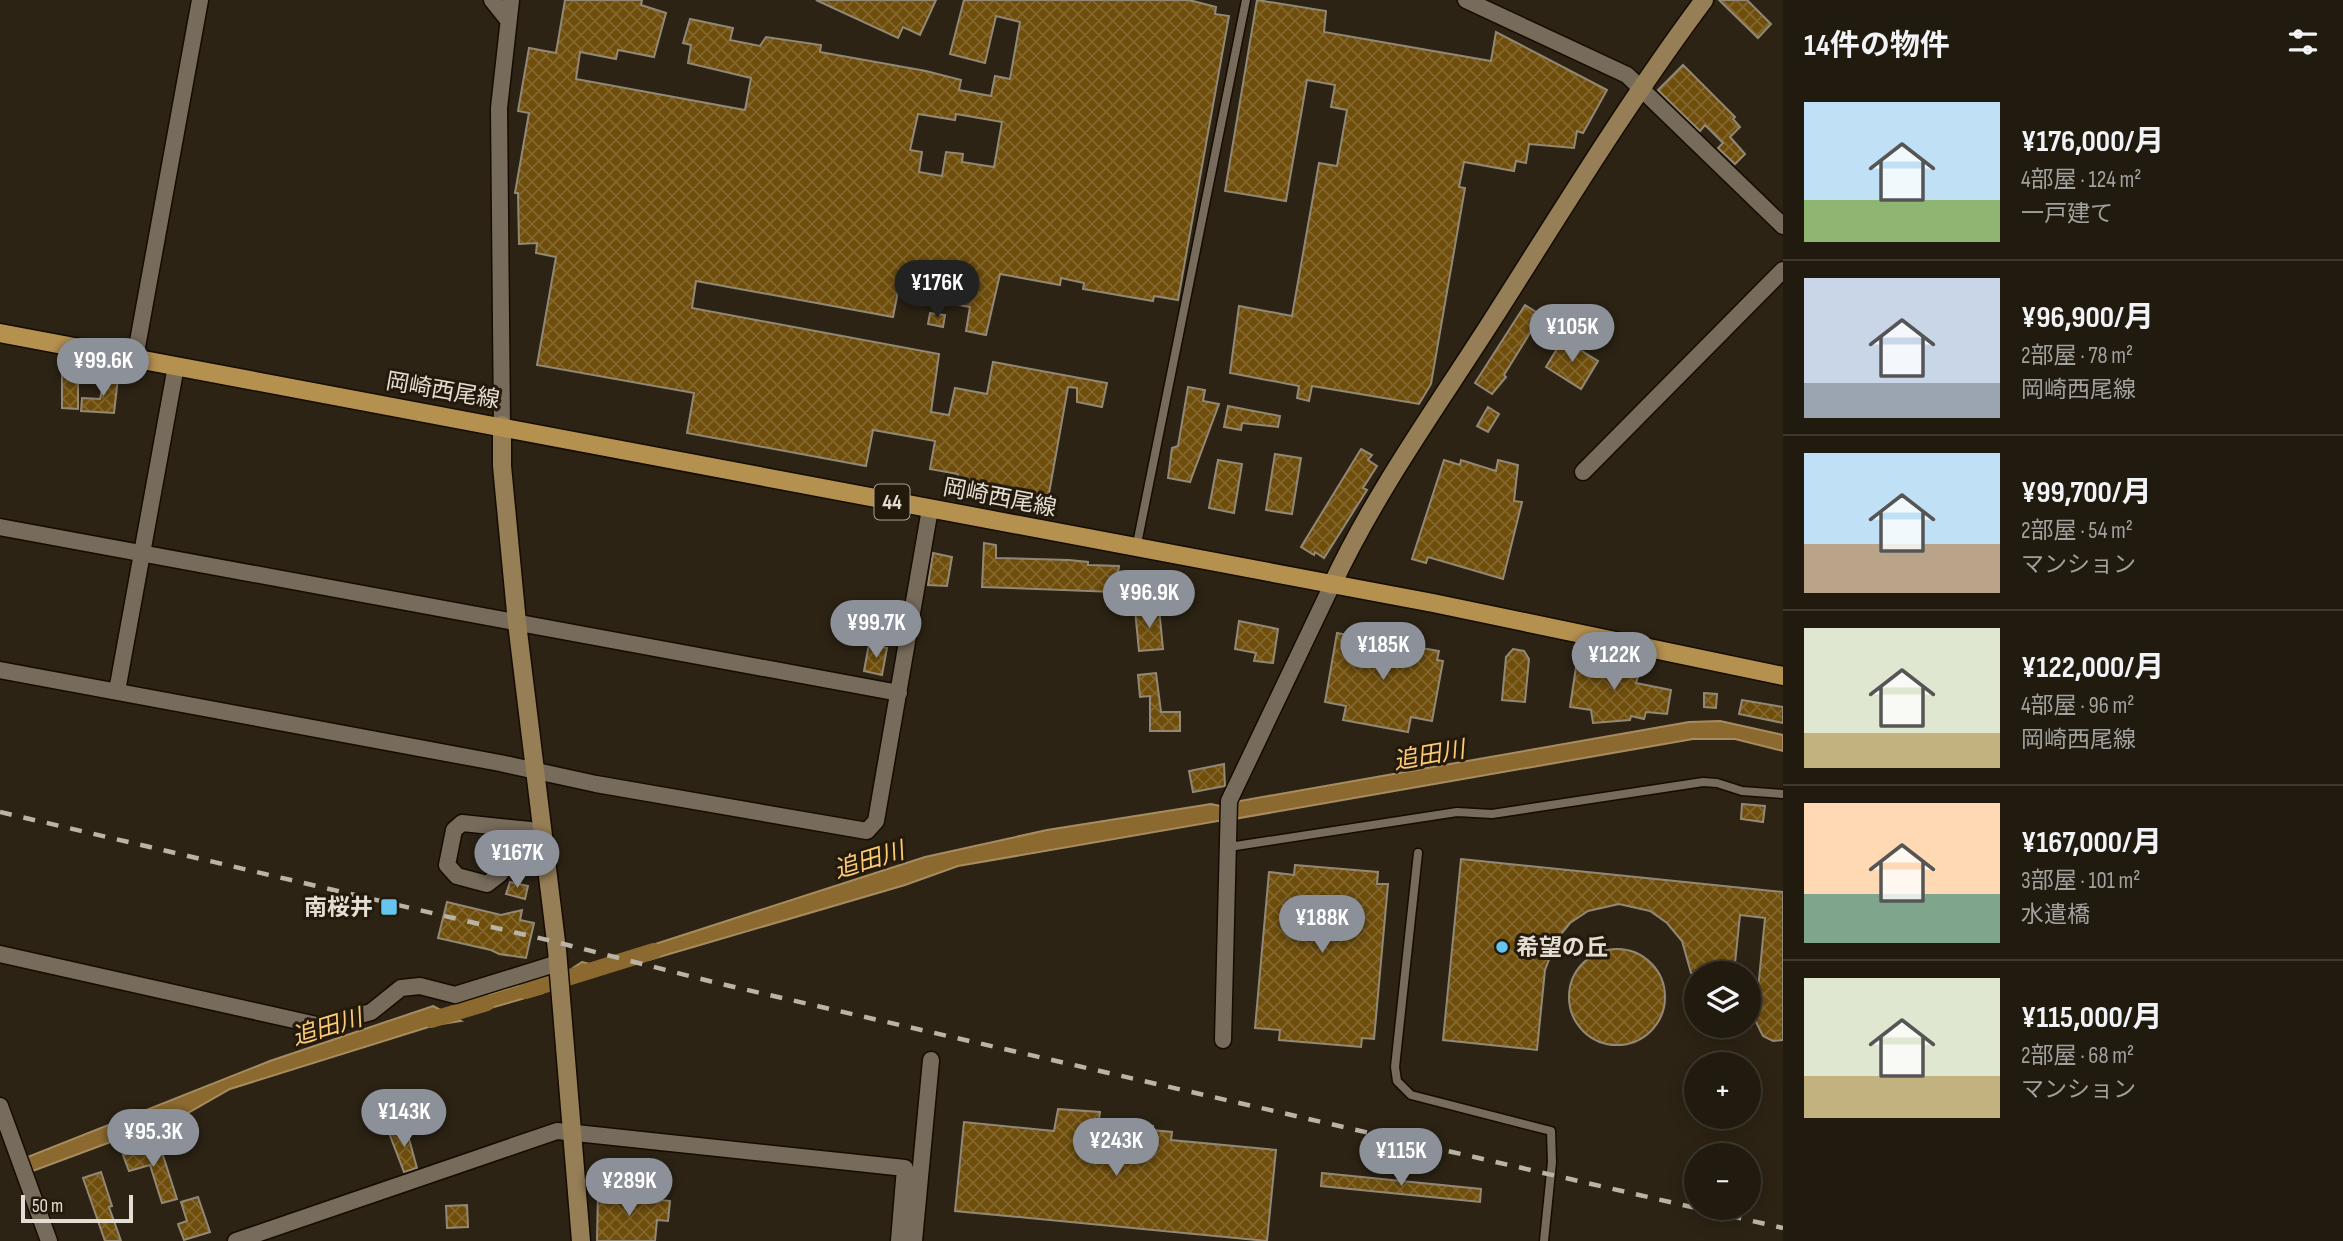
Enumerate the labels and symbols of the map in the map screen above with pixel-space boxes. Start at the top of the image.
pin: ¥176K [888,260,986,320]
pin: ¥105K [1523,304,1621,364]
pin: ¥99.6K [46,338,160,398]
street label: 岡崎西尾線 [384,367,502,415]
street label: 岡崎西尾線 [941,473,1059,523]
road number: 44 [874,484,910,520]
pin: ¥96.9K [1092,570,1206,630]
pin: ¥99.7K [819,600,933,660]
pin: ¥185K [1334,622,1432,682]
pin: ¥122K [1565,632,1663,692]
water label: 追田川 [1391,734,1470,776]
pin: ¥167K [468,830,566,890]
water label: 追田川 [830,835,911,885]
place label: 南桜井 [304,894,373,922]
pin: ¥188K [1273,895,1371,955]
marker: 南桜井 [379,897,399,917]
place label: 希望の丘 [1516,934,1608,962]
marker: 希望の丘 [1494,939,1510,955]
water label: 追田川 [288,1002,369,1052]
pin: ¥143K [355,1090,453,1149]
pin: ¥95.3K [96,1110,210,1169]
pin: ¥243K [1067,1118,1165,1178]
pin: ¥115K [1352,1128,1450,1188]
pin: ¥289K [580,1158,678,1218]
scale bar [21,1192,133,1224]

